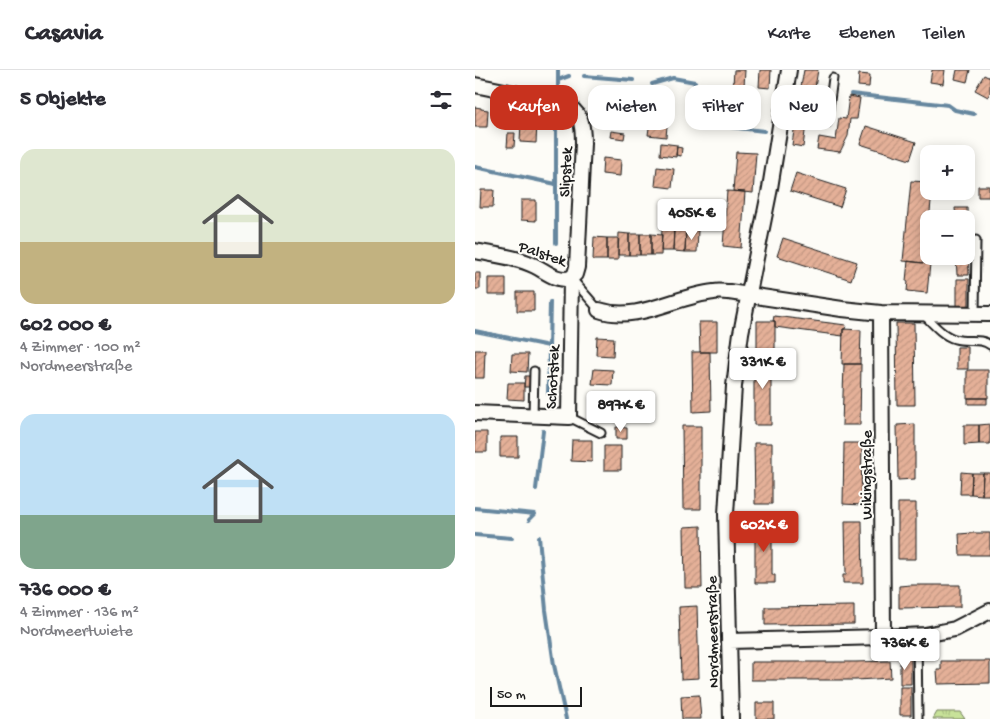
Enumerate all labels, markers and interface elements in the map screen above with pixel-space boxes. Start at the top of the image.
text: Casavia [25,20,103,49]
text: Karte [768,24,811,45]
text: Ebenen [839,24,895,45]
text: Teilen [923,24,965,45]
chip: Kaufen [490,85,578,130]
chip: Mieten [588,85,675,130]
chip: Filter [685,85,761,130]
chip: Neu [771,85,836,130]
icon: filters [427,86,455,114]
text: 5 Objekte [20,88,105,113]
street label: Slipstek [557,145,578,198]
map controls [920,145,975,265]
button: + [920,145,975,200]
icon: home [193,181,283,271]
pin: 405K € [651,198,733,241]
text: 405K € [668,205,716,224]
button: − [920,210,975,265]
street label: Palstek [515,238,570,273]
text: 602 000 € [20,314,111,339]
text: 4 Zimmer · 100 m² [20,339,141,358]
street label: Schotstek [543,343,566,410]
pin: 331K € [722,348,804,390]
text: 331K € [740,354,786,373]
text: Nordmeerstraße [20,358,132,377]
pin: 897K € [580,390,662,433]
text: 897K € [597,397,645,416]
street label: Wikingstraße [859,430,878,520]
icon: home [193,446,283,536]
pin: 602K € [723,510,805,553]
text: 602K € [740,517,788,536]
street label: Nordmeerstraße [704,575,725,688]
text: 736 000 € [20,579,111,604]
text: 4 Zimmer · 136 m² [20,604,139,623]
text: Nordmeertwiete [20,623,133,642]
pin: 736K € [864,628,946,671]
text: 736K € [882,635,928,654]
scale bar [490,684,583,707]
text: 50 m [497,687,526,704]

